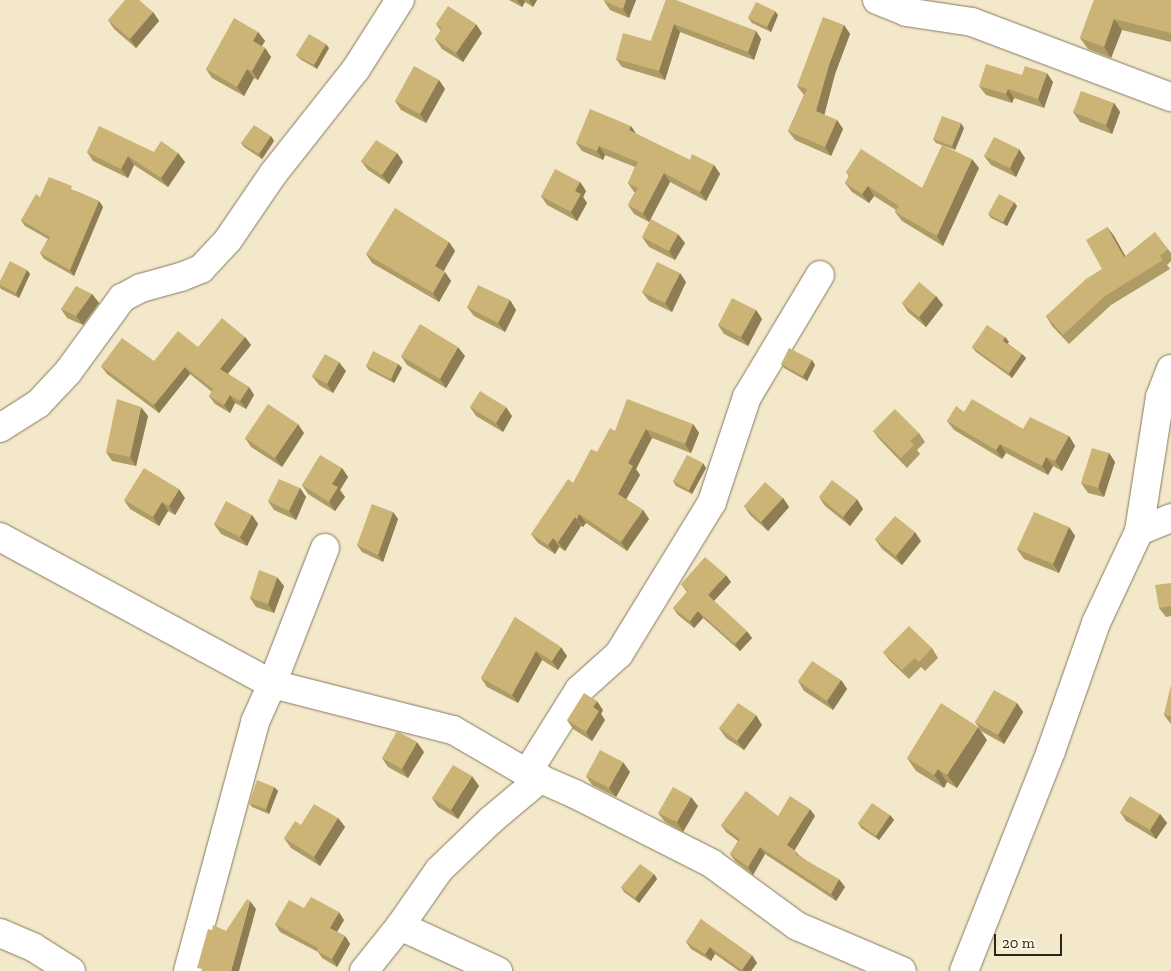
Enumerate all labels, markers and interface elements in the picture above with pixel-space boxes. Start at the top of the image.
scale bar [996,924,1064,956]
text: 20 m [1002,934,1035,952]

